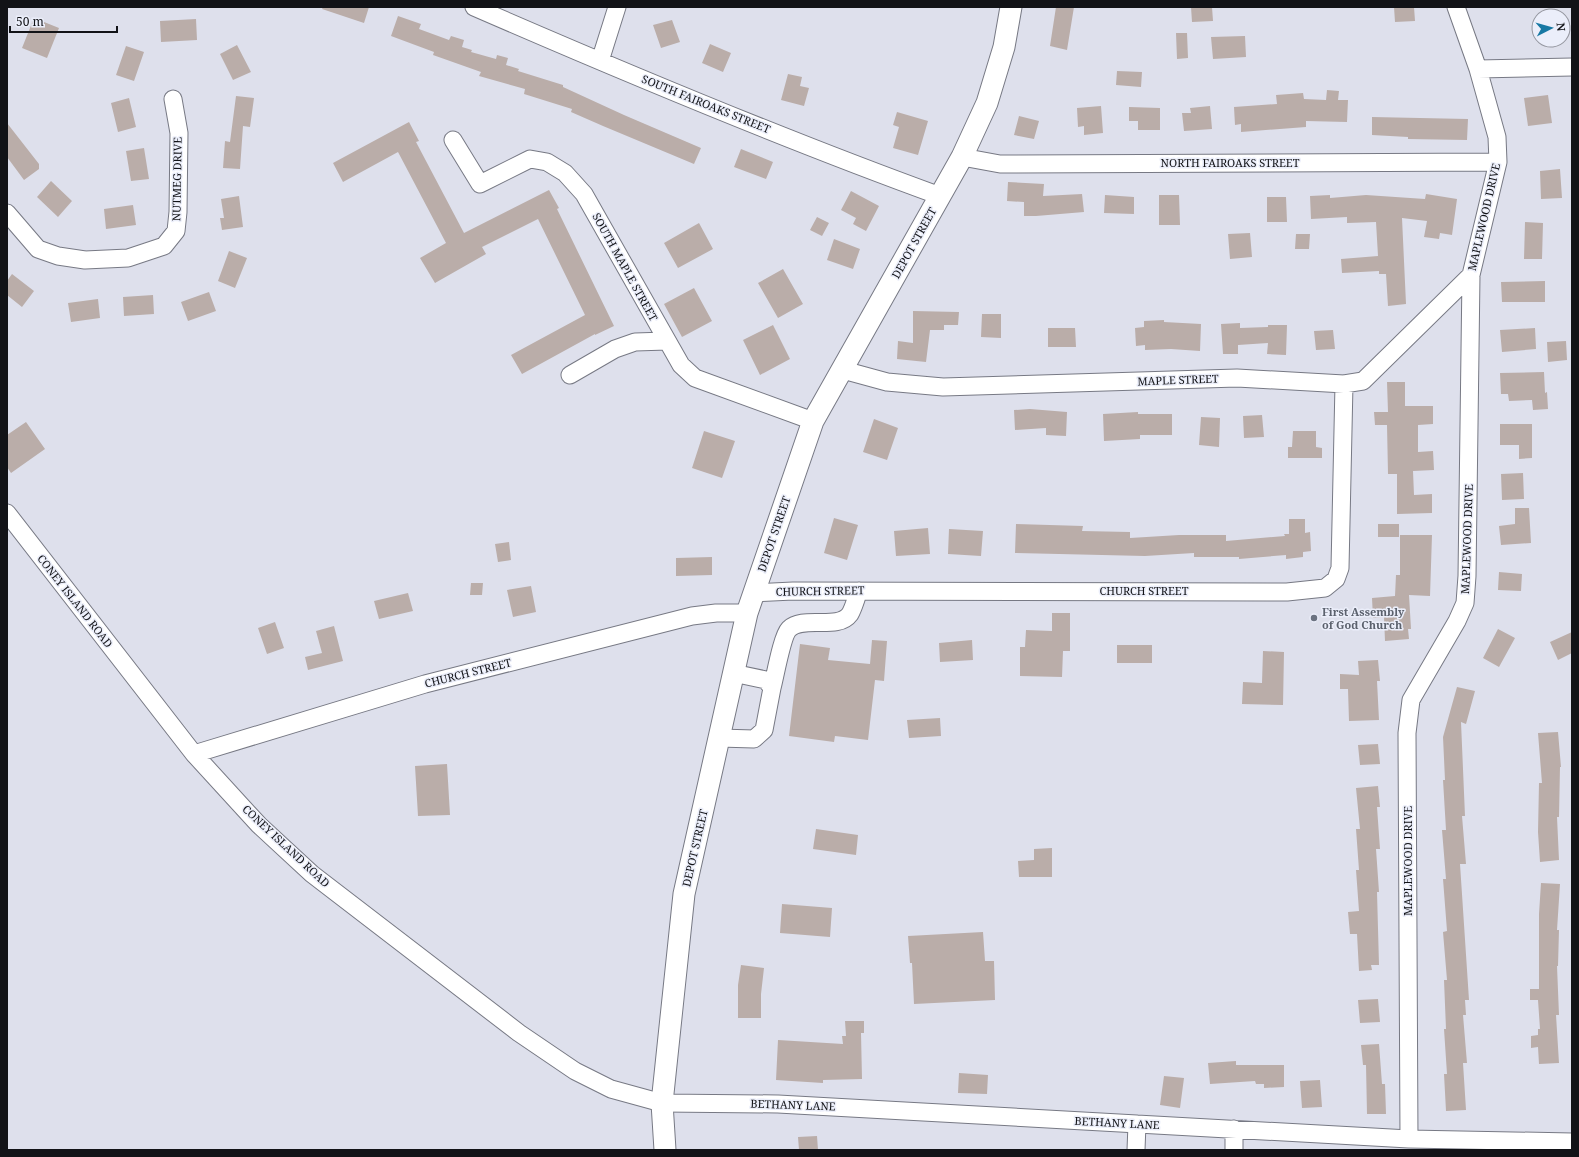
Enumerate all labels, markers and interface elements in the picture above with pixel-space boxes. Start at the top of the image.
scale bar [10,8,117,34]
north arrow [1531,8,1571,48]
text: 50 m [16,13,44,30]
text: N [1554,22,1569,32]
street label: SOUTH FAIROAKS STREET [640,71,773,136]
street label: NUTMEG DRIVE [168,137,185,221]
street label: NORTH FAIROAKS STREET [1161,155,1300,170]
street label: MAPLEWOOD DRIVE [1464,161,1503,272]
street label: DEPOT STREET [888,204,939,281]
street label: SOUTH MAPLE STREET [589,210,662,324]
street label: MAPLE STREET [1137,371,1219,388]
street label: MAPLEWOOD DRIVE [1457,484,1476,594]
street label: DEPOT STREET [754,494,794,574]
street label: CONEY ISLAND ROAD [34,551,116,650]
street label: CHURCH STREET [775,582,865,599]
street label: CHURCH STREET [1100,583,1189,598]
place label: First Assembly of God Church [1322,604,1405,632]
marker: First Assembly of God Church [1309,613,1319,623]
street label: CHURCH STREET [423,654,513,691]
street label: CONEY ISLAND ROAD [239,801,333,890]
street label: MAPLEWOOD DRIVE [1400,806,1415,916]
street label: DEPOT STREET [678,807,711,888]
street label: BETHANY LANE [750,1096,836,1113]
street label: BETHANY LANE [1074,1113,1160,1132]

